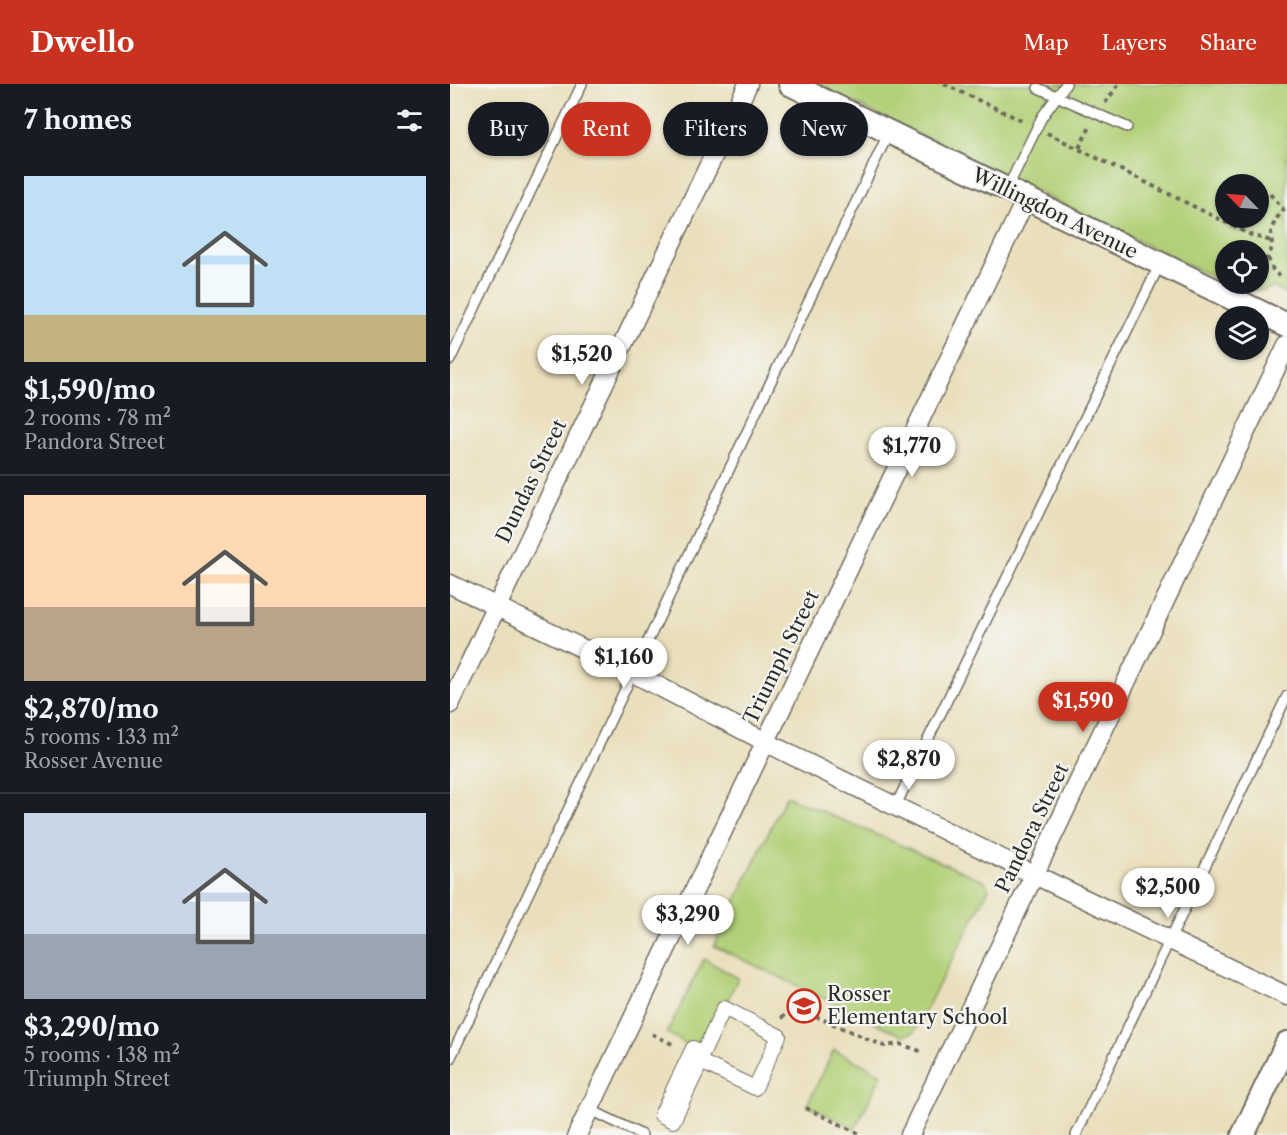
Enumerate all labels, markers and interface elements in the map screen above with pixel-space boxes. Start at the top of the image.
text: Dwello [30,25,135,59]
text: Map [1024,30,1069,55]
text: Layers [1102,30,1167,55]
text: Share [1200,30,1257,55]
chip: Buy [468,102,549,156]
chip: Rent [561,102,651,156]
chip: Filters [663,102,768,156]
chip: New [780,102,868,156]
text: 7 homes [24,104,132,136]
icon: filters [393,104,426,137]
street label: Willingdon Avenue [967,162,1142,264]
north arrow [1215,174,1269,228]
map controls [1215,174,1269,360]
icon: home [171,215,279,323]
button: locate [1215,240,1269,294]
button: layers [1215,306,1269,360]
pin: $1,520 [533,335,631,386]
text: $1,520 [551,342,613,366]
text: $1,590/mo [24,374,156,406]
text: 2 rooms · 78 m² [24,406,171,430]
street label: Dundas Street [491,415,571,547]
pin: $1,770 [863,427,961,478]
text: Pandora Street [24,430,165,454]
text: $1,770 [882,434,942,458]
icon: home [171,534,279,642]
street label: Triumph Street [738,586,824,728]
pin: $1,160 [575,638,673,689]
text: $1,160 [594,645,654,669]
pin: $1,590 [1034,682,1132,733]
text: $1,590 [1052,689,1114,713]
text: $2,870/mo [24,693,159,725]
text: 5 rooms · 133 m² [24,725,179,749]
pin: $2,870 [860,740,958,791]
text: $2,870 [877,747,941,771]
text: Rosser Avenue [24,749,163,773]
street label: Pandora Street [990,759,1074,897]
icon: home [171,852,279,960]
pin: $2,500 [1119,868,1217,919]
text: $2,500 [1136,875,1201,899]
pin: $3,290 [639,895,737,946]
text: $3,290 [656,902,720,926]
place label: Rosser Elementary School [827,982,1008,1029]
school or university icon: Rosser Elementary School [786,988,822,1024]
text: $3,290/mo [24,1011,160,1043]
text: 5 rooms · 138 m² [24,1043,180,1067]
text: Triumph Street [24,1067,170,1091]

